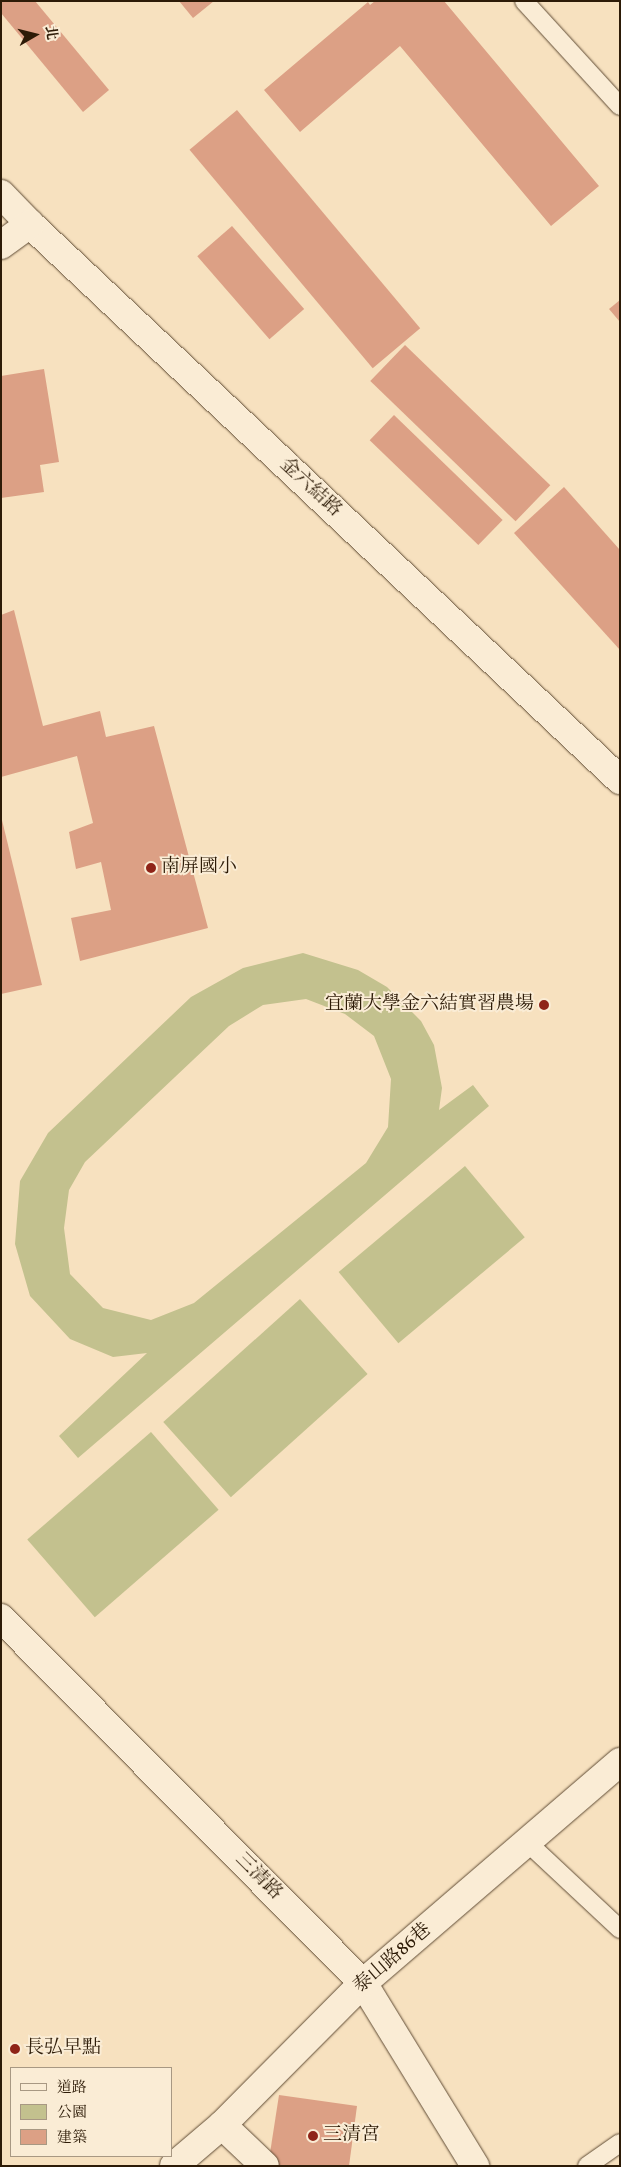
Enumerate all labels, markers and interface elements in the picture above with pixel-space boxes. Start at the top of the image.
north arrow [10,10,60,60]
text: 北 [40,25,61,41]
street label: 金六結路 [274,454,346,522]
place label: 南屏國小 [161,857,237,879]
marker: 南屏國小 [145,862,157,874]
place label: 宜蘭大學金六結實習農場 [325,994,534,1016]
marker: 宜蘭大學金六結實習農場 [538,999,550,1011]
street label: 三清路 [230,1849,286,1905]
street label: 泰山路86巷 [350,1919,436,1999]
place label: 長弘早點 [25,2038,101,2060]
marker: 長弘早點 [9,2043,21,2055]
legend [10,2067,172,2157]
text: 道路 [57,2078,87,2099]
text: 公園 [57,2103,87,2124]
place label: 三清宮 [323,2125,380,2147]
text: 建築 [57,2128,87,2149]
marker: 三清宮 [307,2130,319,2142]

